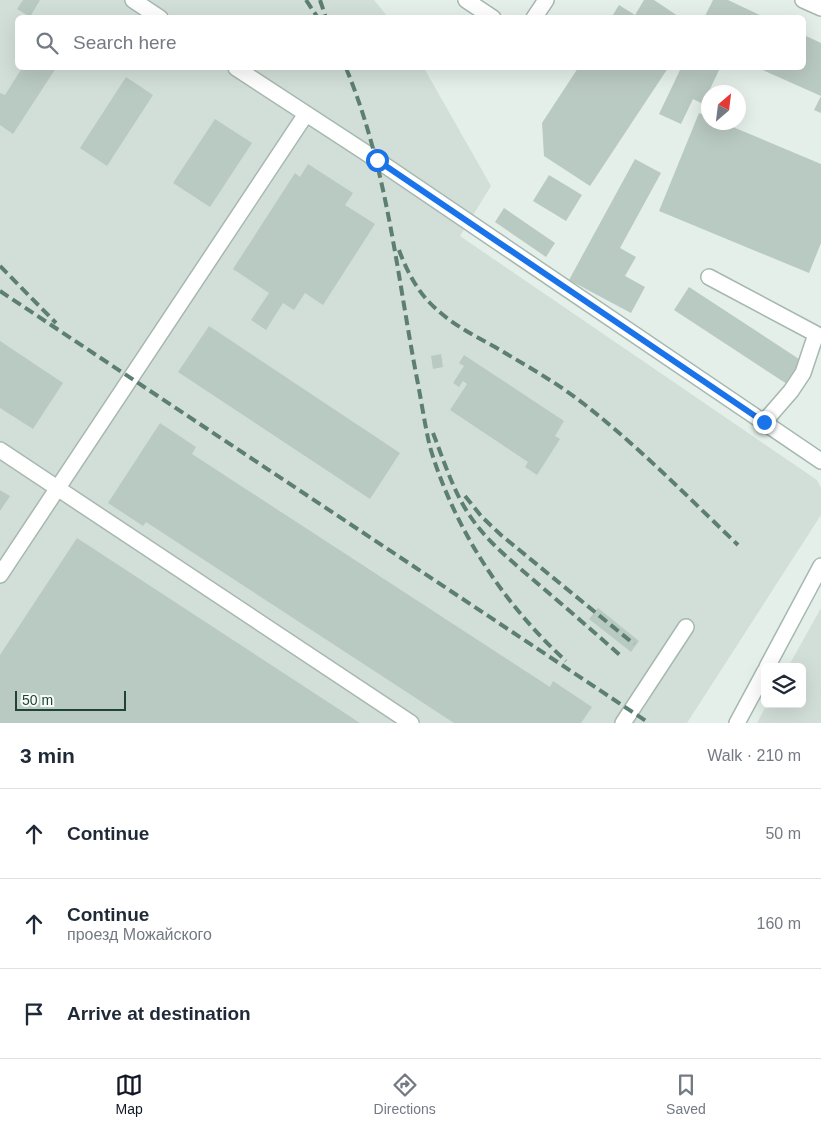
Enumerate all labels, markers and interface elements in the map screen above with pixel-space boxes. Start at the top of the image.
search box [15,15,806,70]
icon: search [33,29,61,57]
text: Search here [73,32,177,53]
north arrow [701,85,746,130]
route start [366,149,389,172]
route end [753,411,776,434]
map controls [761,663,806,708]
button: layers [761,663,806,708]
scale bar [15,688,126,711]
text: 50 m [22,692,53,708]
text: 3 min [20,744,75,767]
text: Walk · 210 m [707,747,801,764]
icon: ahead [20,820,48,848]
text: Continue [67,823,149,844]
text: 50 m [765,825,801,842]
text: Continue [67,904,149,925]
icon: ahead [20,910,48,938]
text: 160 m [757,915,801,932]
text: проезд Можайского [67,926,212,943]
icon: arrive [20,1000,48,1028]
text: Arrive at destination [67,1003,251,1024]
tab: Map [115,1071,143,1117]
tab: Directions [374,1071,436,1117]
tab: Saved [666,1071,706,1117]

